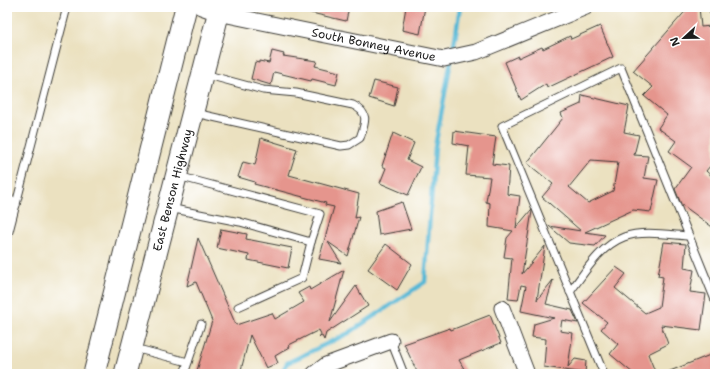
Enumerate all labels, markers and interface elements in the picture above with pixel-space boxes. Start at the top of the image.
north arrow [664,18,704,58]
street label: South Bonney Avenue [310,24,437,65]
text: N [666,34,684,48]
street label: East Benson Highway [149,127,196,253]

